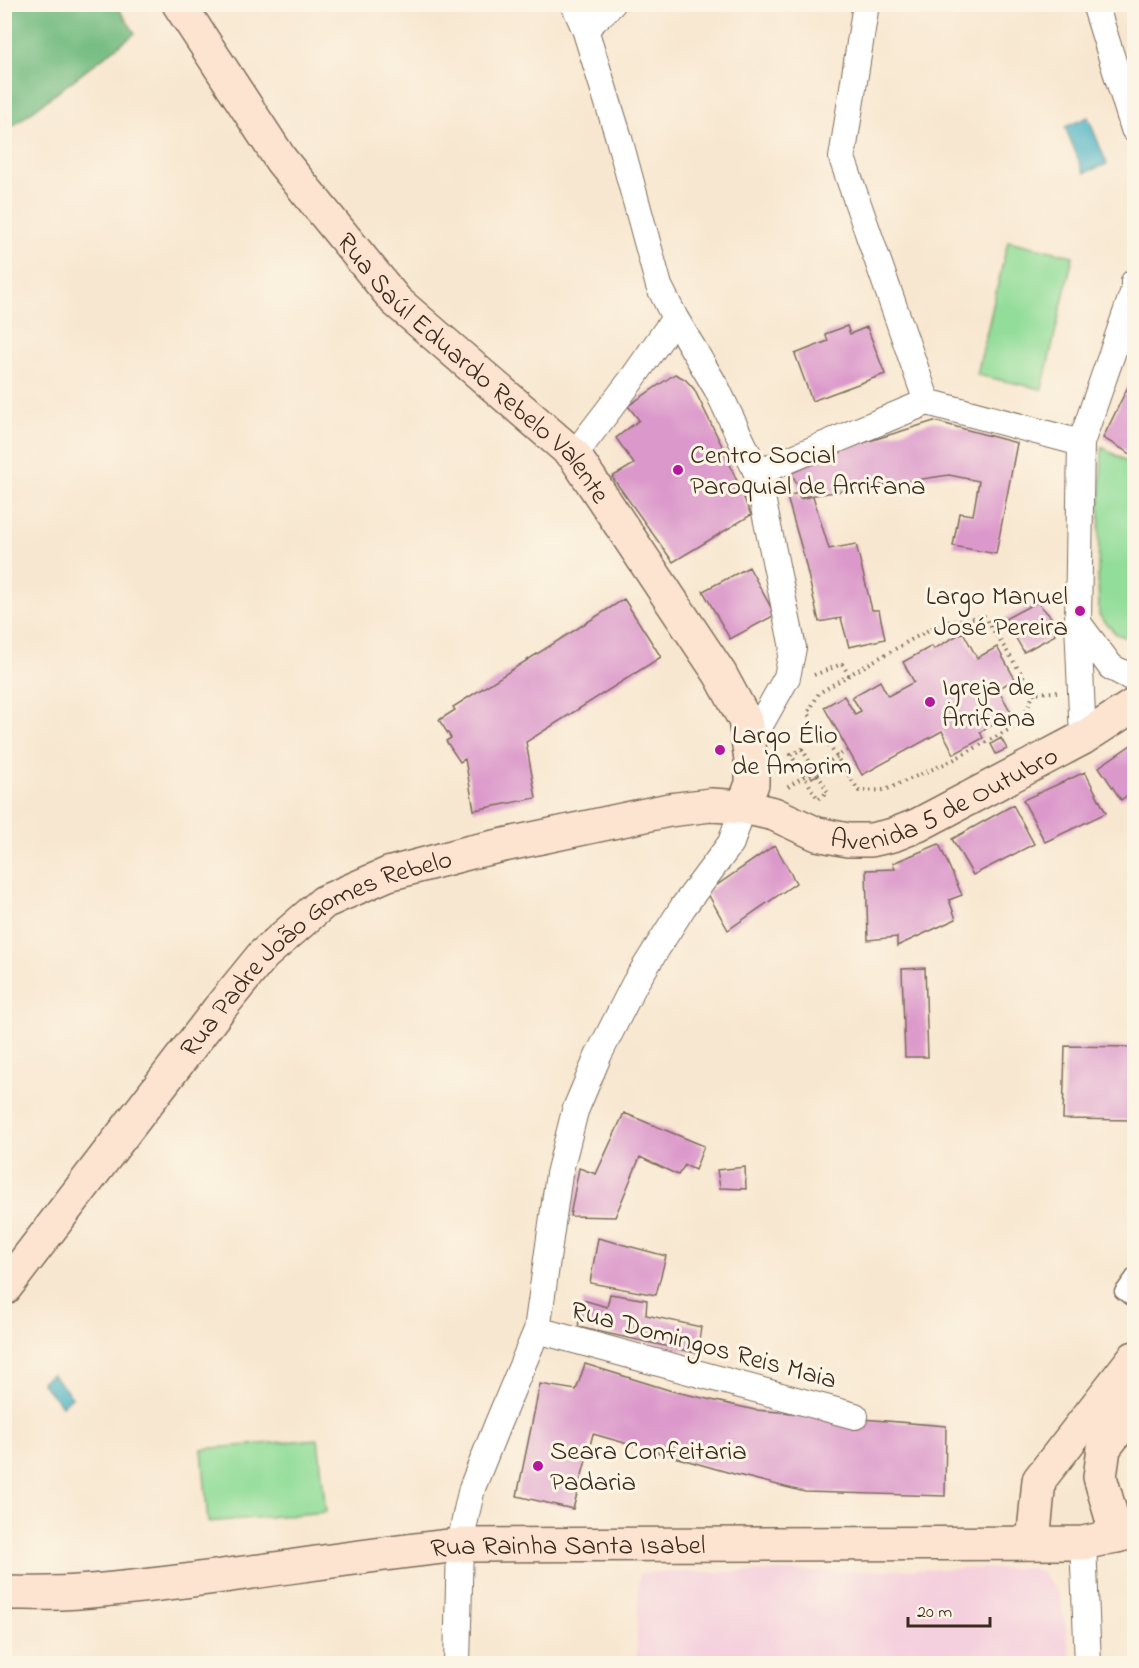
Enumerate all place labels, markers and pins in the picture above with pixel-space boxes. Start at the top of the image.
place label: Centro Social Paroquial de Arrifana [690,437,926,507]
marker: Centro Social Paroquial de Arrifana [671,463,685,477]
place label: Largo Manuel José Pereira [926,578,1068,648]
marker: Largo Manuel José Pereira [1073,604,1087,618]
place label: Igreja de Arrifana [942,669,1036,739]
marker: Igreja de Arrifana [923,695,937,709]
place label: Largo Élio de Amorim [732,717,852,787]
marker: Largo Élio de Amorim [713,743,727,757]
place label: Seara Confeitaria Padaria [550,1433,747,1503]
marker: Seara Confeitaria Padaria [531,1459,545,1473]

